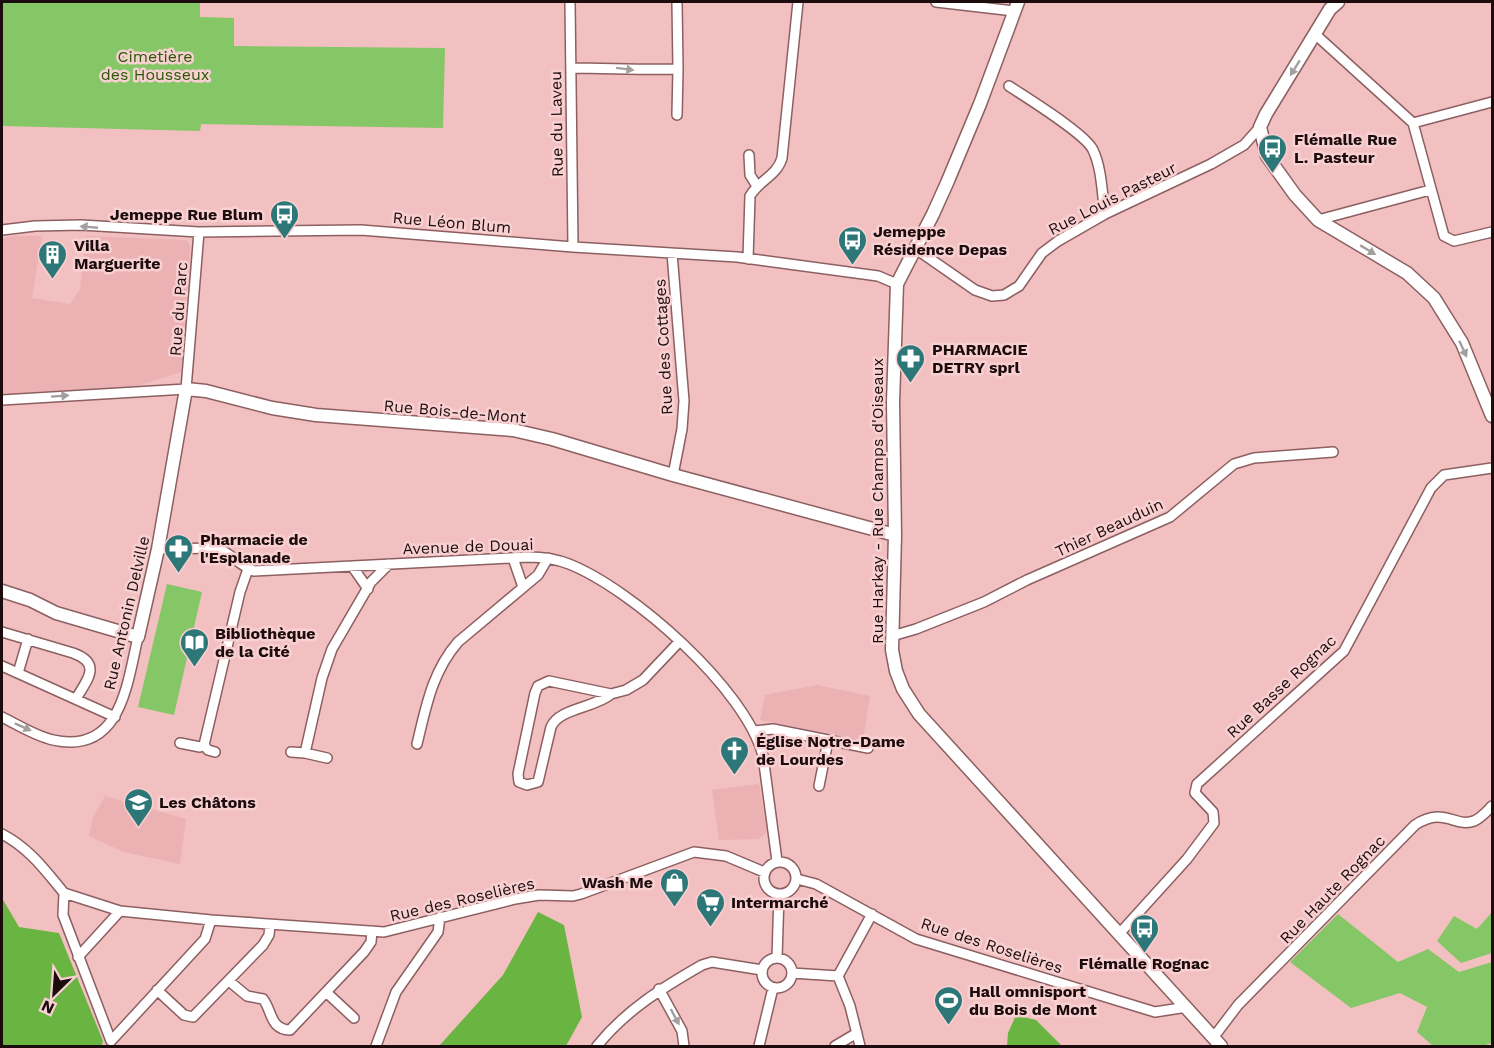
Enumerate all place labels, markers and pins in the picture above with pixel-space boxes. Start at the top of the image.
place label: Flémalle Rue L. Pasteur [1294,130,1397,167]
bus stop icon: Flémalle Rue L. Pasteur [1257,132,1289,174]
bus stop icon: Jemeppe Rue Blum [268,198,300,240]
place label: Jemeppe Rue Blum [110,205,263,224]
place label: Jemeppe Résidence Depas [873,222,1007,259]
bus stop icon: Jemeppe Résidence Depas [836,224,868,266]
place label: Villa Marguerite [74,236,160,273]
building icon: Villa Marguerite [37,238,69,280]
place label: PHARMACIE DETRY sprl [932,340,1028,377]
pharmacy icon: PHARMACIE DETRY sprl [895,342,927,384]
place label: Pharmacie de l'Esplanade [200,530,308,567]
pharmacy icon: Pharmacie de l'Esplanade [163,532,195,574]
place label: Bibliothèque de la Cité [215,624,316,661]
library icon: Bibliothèque de la Cité [178,626,210,668]
place label: Église Notre-Dame de Lourdes [756,732,905,769]
church icon: Église Notre-Dame de Lourdes [719,734,751,776]
school or university icon: Les Châtons [122,786,154,828]
place label: Les Châtons [159,793,256,812]
shop icon: Wash Me [658,866,690,908]
place label: Wash Me [582,873,653,892]
supermarket icon: Intermarché [694,886,726,928]
place label: Intermarché [731,893,828,912]
bus stop icon: Flémalle Rognac [1128,912,1160,954]
place label: Flémalle Rognac [1079,954,1209,973]
place label: Hall omnisport du Bois de Mont [969,982,1097,1019]
sports icon: Hall omnisport du Bois de Mont [932,984,964,1026]

